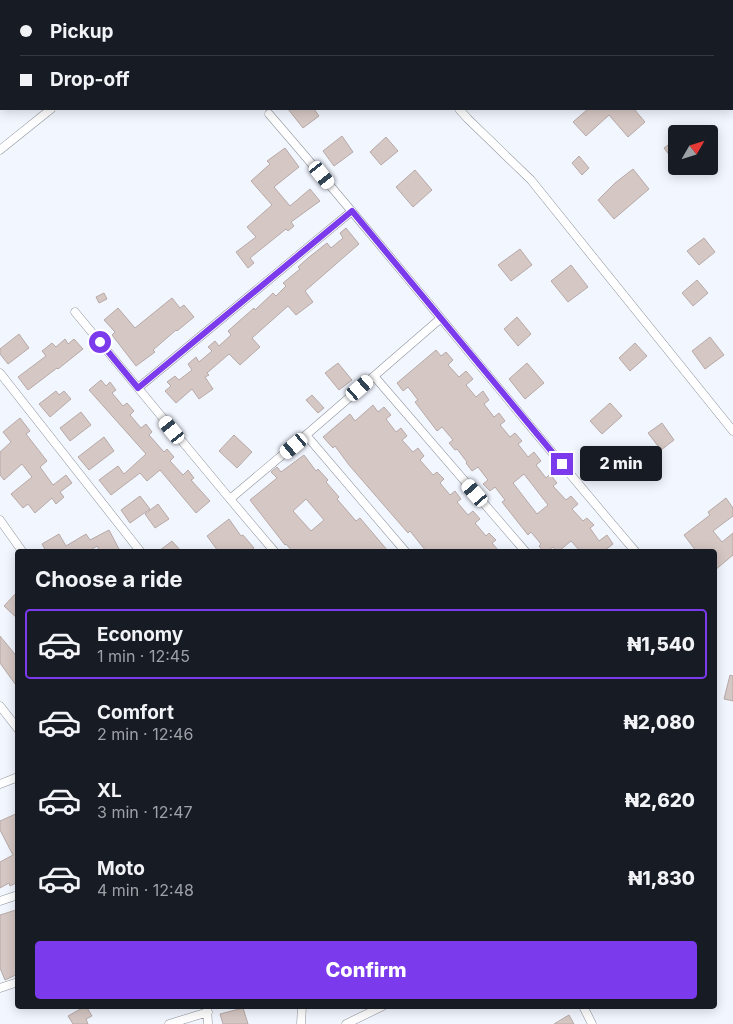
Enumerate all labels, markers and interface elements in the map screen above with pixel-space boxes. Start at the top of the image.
text: Pickup [50,20,113,43]
text: Drop-off [50,68,130,91]
north arrow [668,125,718,175]
map controls [668,125,718,175]
car [306,159,337,191]
route start [89,331,111,353]
car [343,372,376,404]
car [156,414,187,446]
car [277,431,310,461]
callout: 2 min [580,446,662,482]
route end [551,453,573,475]
text: 2 min [599,453,643,473]
car [459,477,490,509]
text: Choose a ride [35,566,183,592]
icon: car [37,622,82,667]
text: Economy [97,623,183,646]
text: ₦1,540 [627,633,695,656]
text: 1 min · 12:45 [97,646,190,666]
icon: car [37,700,82,745]
text: Comfort [97,701,174,724]
text: ₦2,080 [624,711,695,734]
text: 2 min · 12:46 [97,724,193,744]
icon: car [37,778,82,823]
text: XL [97,779,122,802]
text: ₦2,620 [625,789,695,812]
text: 3 min · 12:47 [97,802,193,822]
icon: car [37,856,82,901]
text: Moto [97,857,145,880]
text: ₦1,830 [628,867,695,890]
text: 4 min · 12:48 [97,880,194,900]
button: Confirm [35,941,697,999]

